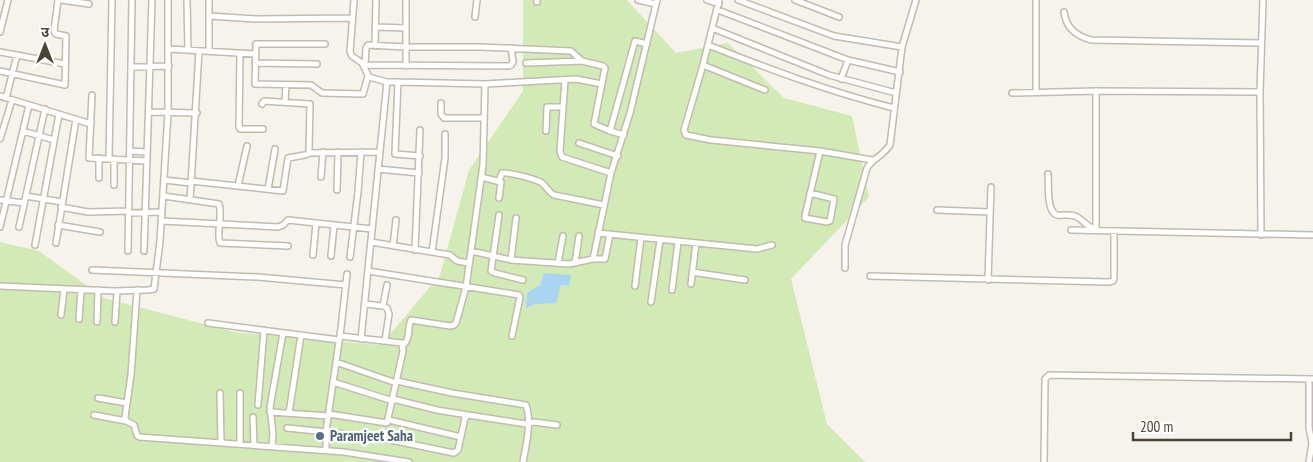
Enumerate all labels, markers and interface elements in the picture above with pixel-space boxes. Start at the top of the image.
north arrow [20,20,70,70]
text: उ [41,23,50,41]
scale bar [1133,410,1290,442]
text: 200 m [1140,417,1173,436]
place label: Paramjeet Saha [330,426,413,445]
marker: Paramjeet Saha [314,430,326,442]

